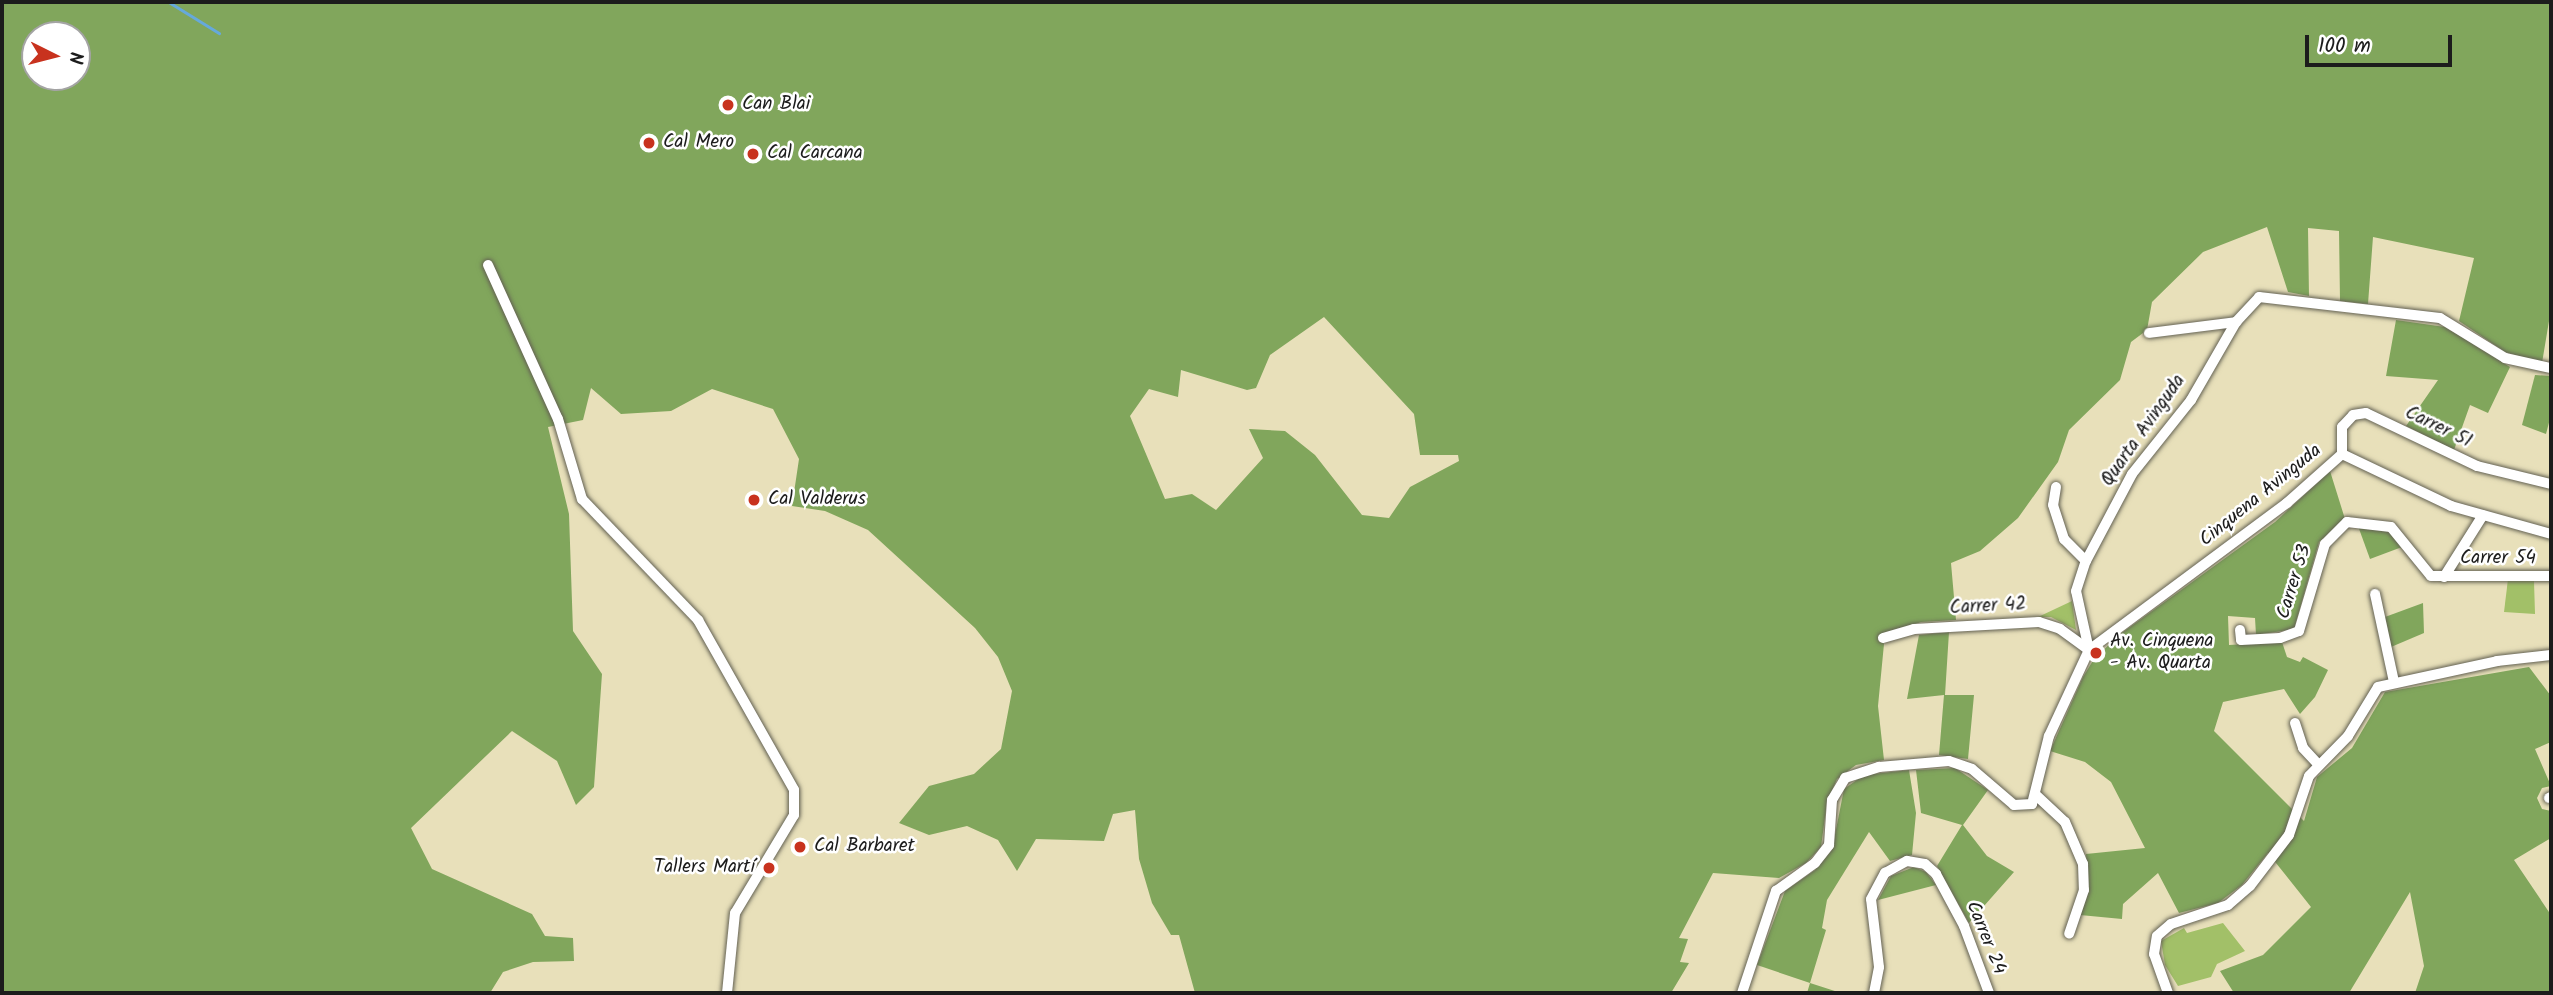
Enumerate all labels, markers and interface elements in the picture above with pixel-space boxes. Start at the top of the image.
north arrow [21,21,91,91]
scale bar [2308,21,2455,65]
text: 100 m [2318,30,2371,63]
text: N [59,50,90,66]
place label: Can Blai [742,94,810,116]
marker: Can Blai [720,97,736,113]
place label: Cal Mero [663,132,734,154]
marker: Cal Mero [641,135,657,151]
place label: Cal Carcana [767,143,863,165]
marker: Cal Carcana [745,146,761,162]
street label: Quarta Avinguda [2097,371,2191,491]
street label: Carrer 51 [2401,402,2475,454]
street label: Cinquena Avinguda [2195,440,2327,552]
place label: Cal Valderus [768,489,866,511]
marker: Cal Valderus [746,492,762,508]
street label: Carrer 53 [2273,542,2317,622]
street label: Carrer 54 [2460,548,2536,570]
street label: Carrer 42 [1949,594,2027,620]
place label: Av. Cinquena - Av. Quarta [2110,631,2213,675]
marker: Av. Cinquena - Av. Quarta [2088,645,2104,661]
place label: Cal Barbaret [814,836,915,858]
marker: Cal Barbaret [792,839,808,855]
place label: Tallers Martí [654,857,755,879]
marker: Tallers Martí [761,860,777,876]
street label: Carrer 24 [1960,898,2010,978]

